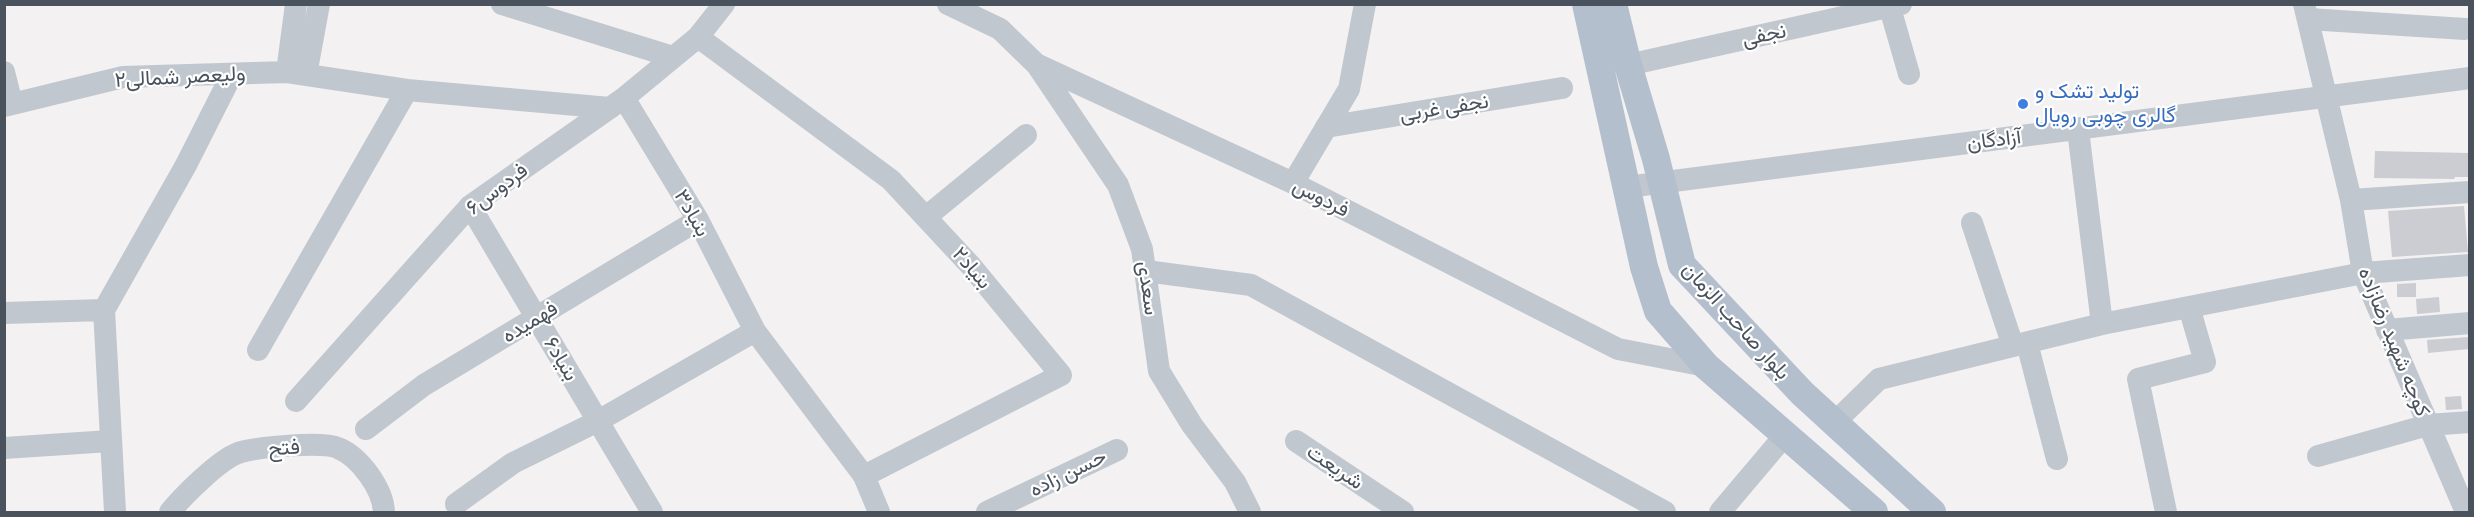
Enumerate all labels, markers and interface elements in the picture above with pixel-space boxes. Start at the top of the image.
street label: نجفی [1740,18,1788,52]
street label: ولیعصر شمالی۲ [114,61,246,93]
place label: تولید تشک و گالری چوبی رویال [2035,79,2176,129]
street label: نجفی غربی [1398,89,1490,127]
marker: تولید تشک و گالری چوبی رویال [2016,97,2030,111]
street label: آزادگان [1965,124,2023,156]
street label: فردوس۶ [461,158,533,220]
street label: فردوس [1288,173,1354,223]
street label: بنیاد۳ [669,185,715,241]
street label: بنیاد۲ [947,242,997,294]
street label: بلوار صاحب الزمان [1677,257,1795,385]
street label: سعدی [1132,259,1164,317]
street label: کوچه شهید رضازاده [2353,264,2435,420]
street label: فهمیده [498,296,562,348]
street label: بنیاد۶ [538,333,584,385]
street label: فتح [267,434,301,462]
street label: شریعت [1302,439,1368,495]
street label: حسن زاده [1025,444,1111,502]

